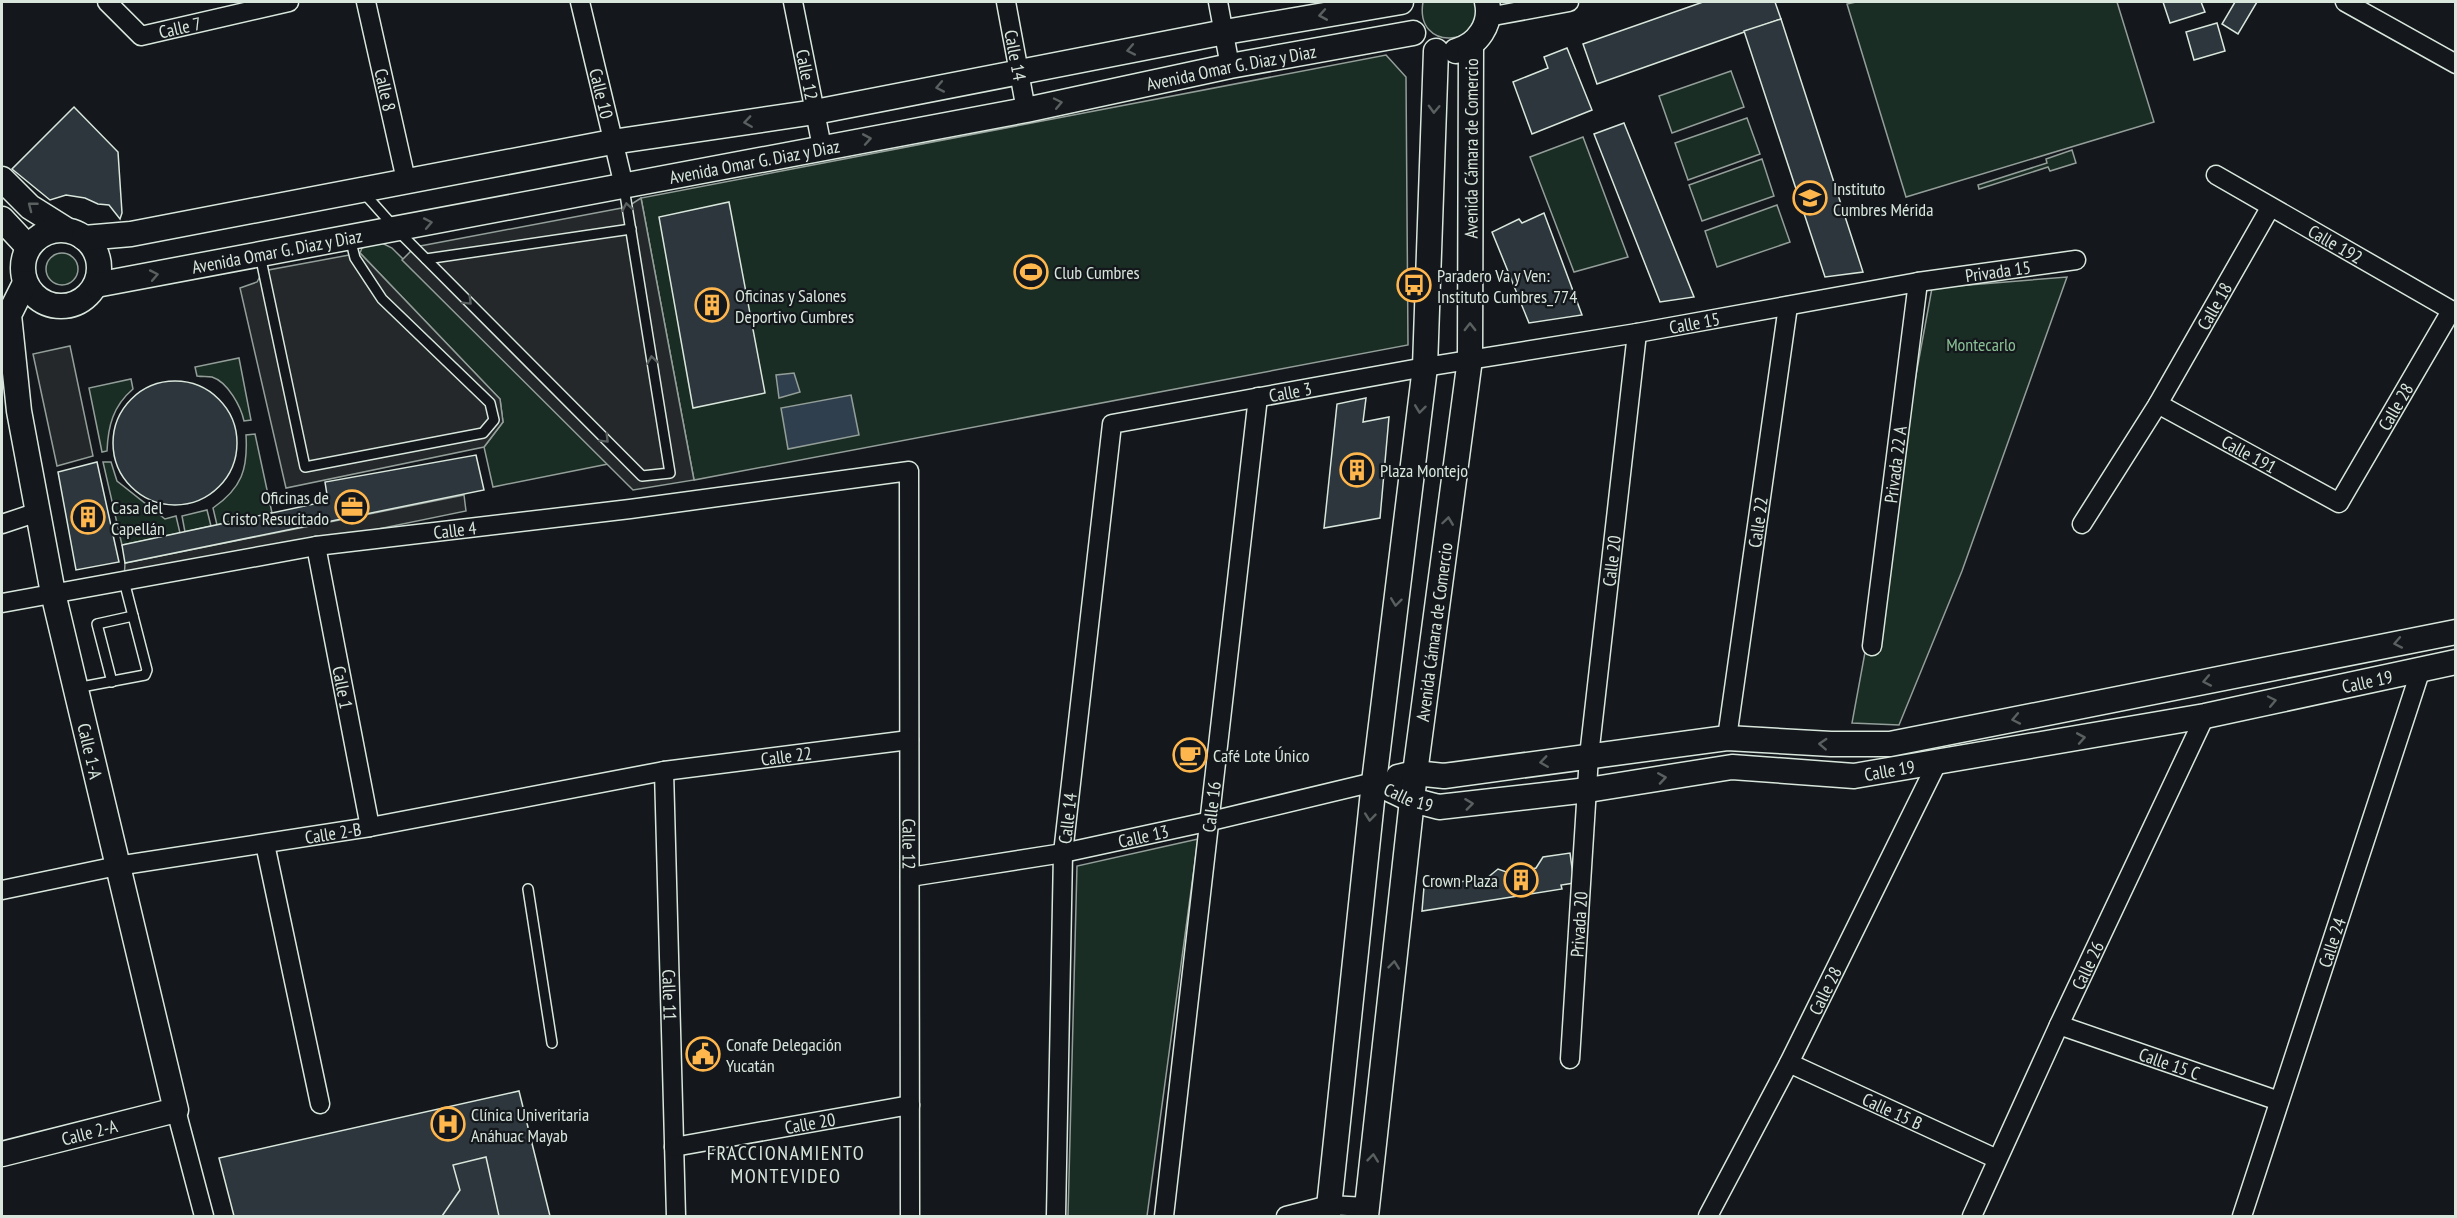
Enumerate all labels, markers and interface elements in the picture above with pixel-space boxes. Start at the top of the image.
one-way arrow [1318,8,1328,21]
street label: Calle 7 [156,11,203,43]
street label: Calle 14 [1000,28,1032,82]
street label: Avenida Omar G. Diaz y Diaz [1144,39,1318,95]
one-way arrow [1127,43,1137,56]
street label: Calle 12 [791,47,824,102]
street label: Avenida Cámara de Comercio [1459,58,1482,238]
street label: Calle 8 [370,66,402,113]
street label: Calle 10 [585,66,619,121]
one-way arrow [935,80,945,93]
one-way arrow [1053,97,1063,110]
one-way arrow [1427,105,1440,114]
one-way arrow [743,115,753,127]
one-way arrow [861,133,871,146]
street label: Avenida Omar G. Diaz y Diaz [667,134,841,188]
place label: Instituto Cumbres Mérida [1833,177,1933,221]
school or university icon: Instituto Cumbres Mérida [1792,180,1828,216]
one-way arrow [27,203,38,214]
one-way arrow [621,203,634,213]
one-way arrow [423,217,433,230]
street label: Calle 192 [2304,219,2367,269]
street label: Avenida Omar G. Diaz y Diaz [190,224,364,278]
sports icon: Club Cumbres [1013,254,1049,290]
street label: Privada 15 [1964,255,2032,287]
place label: Club Cumbres [1054,261,1140,284]
place label: Paradero Va y Ven: Instituto Cumbres_774 [1437,264,1577,308]
bus stop icon: Paradero Va y Ven: Instituto Cumbres_774 [1396,267,1432,303]
one-way arrow [148,269,158,282]
street label: Calle 18 [2191,278,2237,334]
place label: Oficinas y Salones Deportivo Cumbres [735,284,854,328]
building icon: Oficinas y Salones Deportivo Cumbres [694,287,730,323]
one-way arrow [460,293,471,304]
street label: Calle 15 [1667,307,1722,338]
one-way arrow [1464,323,1476,332]
park label: Montecarlo [1946,333,2016,356]
one-way arrow [647,355,659,364]
street label: Calle 3 [1267,376,1313,407]
street label: Calle 28 [2372,379,2418,434]
one-way arrow [1414,404,1427,413]
street label: Privada 22 A [1879,424,1911,504]
street label: Calle 191 [2218,430,2281,478]
one-way arrow [599,432,609,443]
building icon: Plaza Montejo [1339,452,1375,488]
place label: Plaza Montejo [1380,459,1468,482]
place label: Oficinas de Cristo Resucitado [222,486,329,530]
office icon: Oficinas de Cristo Resucitado [334,489,370,525]
street label: Calle 22 [1743,495,1772,549]
place label: Casa del Capellán [111,496,165,540]
building icon: Casa del Capellán [70,499,106,535]
street label: Calle 4 [432,516,478,544]
one-way arrow [1442,516,1454,525]
street label: Calle 20 [1597,534,1625,588]
street label: Avenida Cámara de Comercio [1410,541,1457,723]
one-way arrow [1390,598,1403,607]
one-way arrow [2393,636,2403,649]
street label: Calle 1 [328,664,359,711]
street label: Calle 19 [2340,665,2395,698]
one-way arrow [2202,674,2212,687]
one-way arrow [2267,695,2277,708]
one-way arrow [2011,712,2021,725]
street label: Calle 1-A [72,721,108,782]
one-way arrow [2076,732,2086,744]
cafe icon: Café Lote Único [1172,737,1208,773]
one-way arrow [1819,737,1828,750]
street label: Calle 22 [759,741,813,770]
place label: Café Lote Único [1213,744,1310,767]
street label: Calle 19 [1862,754,1917,786]
one-way arrow [1540,755,1549,767]
one-way arrow [1657,772,1667,785]
street label: Calle 19 [1380,777,1436,817]
street label: Calle 16 [1197,780,1225,833]
street label: Calle 14 [1053,792,1081,845]
one-way arrow [1464,798,1473,811]
one-way arrow [1364,812,1377,821]
street label: Calle 2-B [303,817,363,848]
street label: Calle 12 [898,819,921,870]
street label: Calle 13 [1116,819,1171,852]
building icon: Crown Plaza [1503,862,1539,898]
place label: Crown Plaza [1422,869,1498,892]
street label: Privada 20 [1565,891,1592,958]
street label: Calle 24 [2313,914,2350,970]
street label: Calle 26 [2066,937,2109,993]
one-way arrow [1387,960,1400,969]
street label: Calle 28 [1803,962,1846,1018]
street label: Calle 11 [658,969,682,1021]
place label: Conafe Delegación Yucatán [726,1033,842,1077]
public building icon: Conafe Delegación Yucatán [685,1036,721,1072]
street label: Calle 15 C [2136,1042,2203,1084]
street label: Calle 15 B [1859,1087,1926,1135]
place label: Clínica Univeritaria Anáhuac Mayab [471,1103,589,1147]
hospital icon: Clínica Univeritaria Anáhuac Mayab [430,1106,466,1142]
street label: Calle 20 [783,1107,837,1139]
street label: Calle 2-A [59,1114,120,1150]
district label: FRACCIONAMIENTO MONTEVIDEO [707,1140,865,1189]
one-way arrow [1366,1154,1379,1163]

